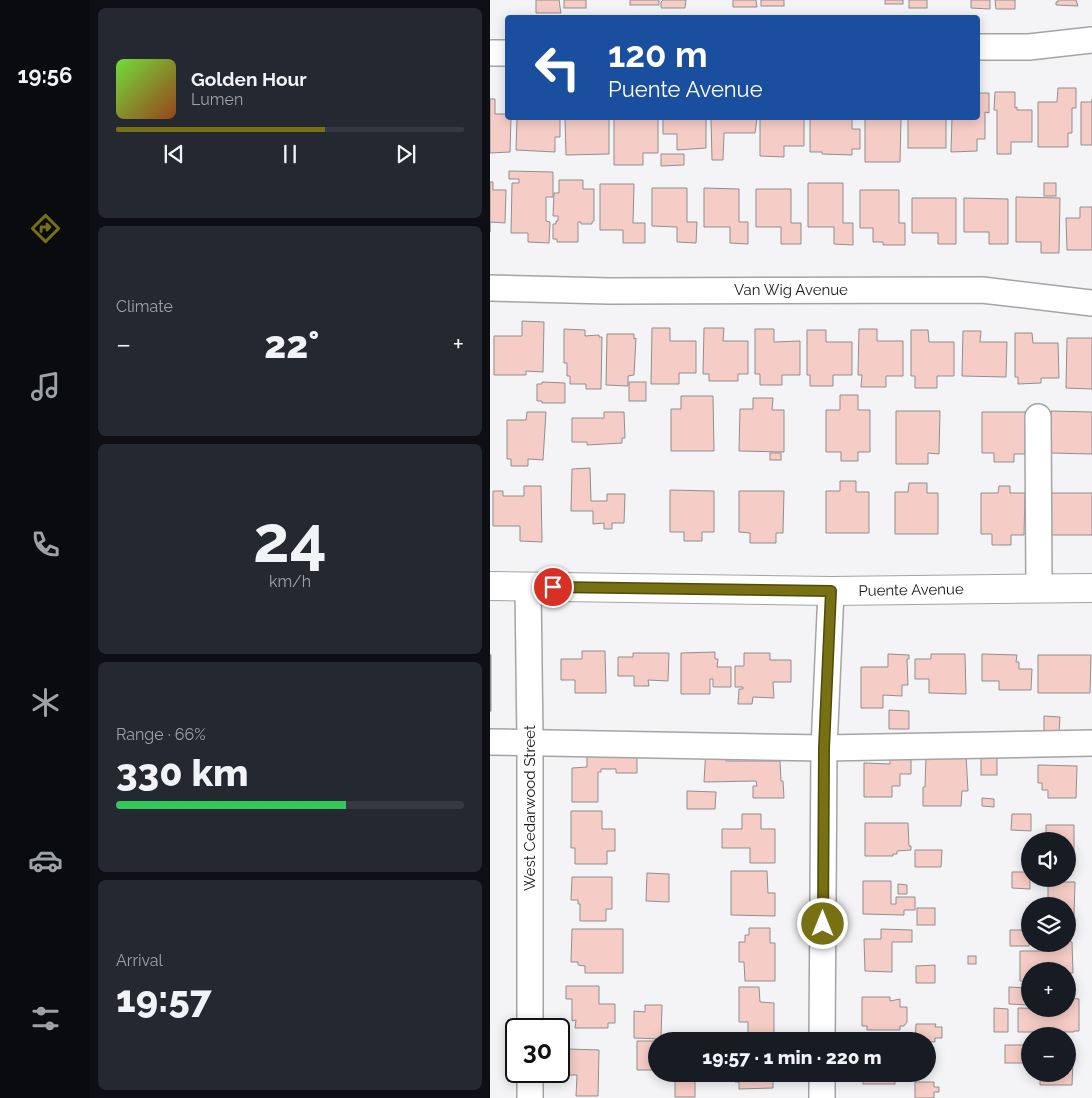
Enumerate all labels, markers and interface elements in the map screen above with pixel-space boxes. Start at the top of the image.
text: 120 m [608,34,708,75]
icon: left [525,35,590,100]
text: 19:56 [18,62,72,88]
text: Golden Hour [191,68,307,90]
text: Puente Avenue [608,76,763,102]
text: Lumen [191,90,243,109]
icon: previous [160,140,188,168]
icon: pause [276,140,304,168]
icon: next [392,140,420,168]
icon: directions [28,211,63,246]
street label: Van Wig Avenue [734,281,848,299]
text: Climate [116,297,173,316]
text: 22° [264,322,319,367]
text: − [116,328,131,361]
text: + [452,328,464,361]
icon: music [28,369,63,404]
text: 24 [253,501,327,577]
icon: phone [28,527,63,562]
pin [532,566,574,608]
text: km/h [269,572,311,591]
icon: arrive [539,573,567,601]
street label: Puente Avenue [858,580,964,600]
icon: climate [28,685,63,720]
text: Range · 66% [116,725,206,744]
street label: West Cedarwood Street [521,725,539,891]
text: 330 km [116,750,249,795]
map controls [1021,832,1076,1082]
button: sound [1021,832,1076,887]
icon: car [28,843,63,878]
position arrow [796,897,848,949]
button: layers [1021,897,1076,952]
text: Arrival [116,951,163,970]
button: + [1021,962,1076,1017]
text: 19:57 [116,976,212,1021]
icon: filters [28,1001,63,1036]
speed limit sign: 30 [505,1018,570,1083]
button: − [1021,1027,1076,1082]
text: 19:57 · 1 min · 220 m [702,1046,882,1068]

